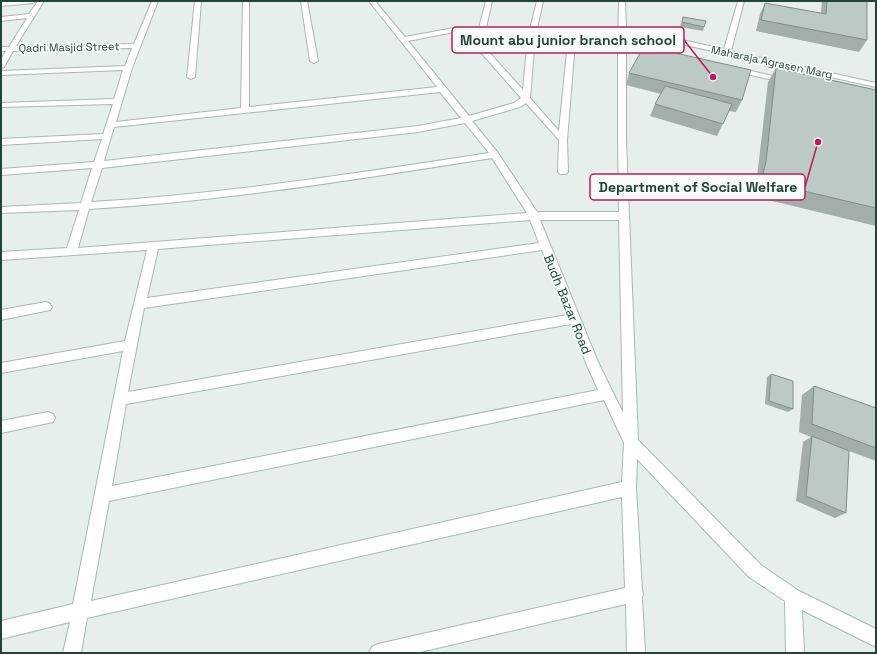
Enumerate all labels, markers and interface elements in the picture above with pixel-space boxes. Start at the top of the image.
callout: Mount abu junior branch school [452,27,684,53]
text: Mount abu junior branch school [460,31,676,49]
street label: Qadri Masjid Street [18,39,120,55]
street label: Maharaja Agrasen Marg [710,42,834,82]
callout: Department of Social Welfare [590,174,805,200]
text: Department of Social Welfare [599,178,797,196]
street label: Budh Bazar Road [540,252,595,357]

